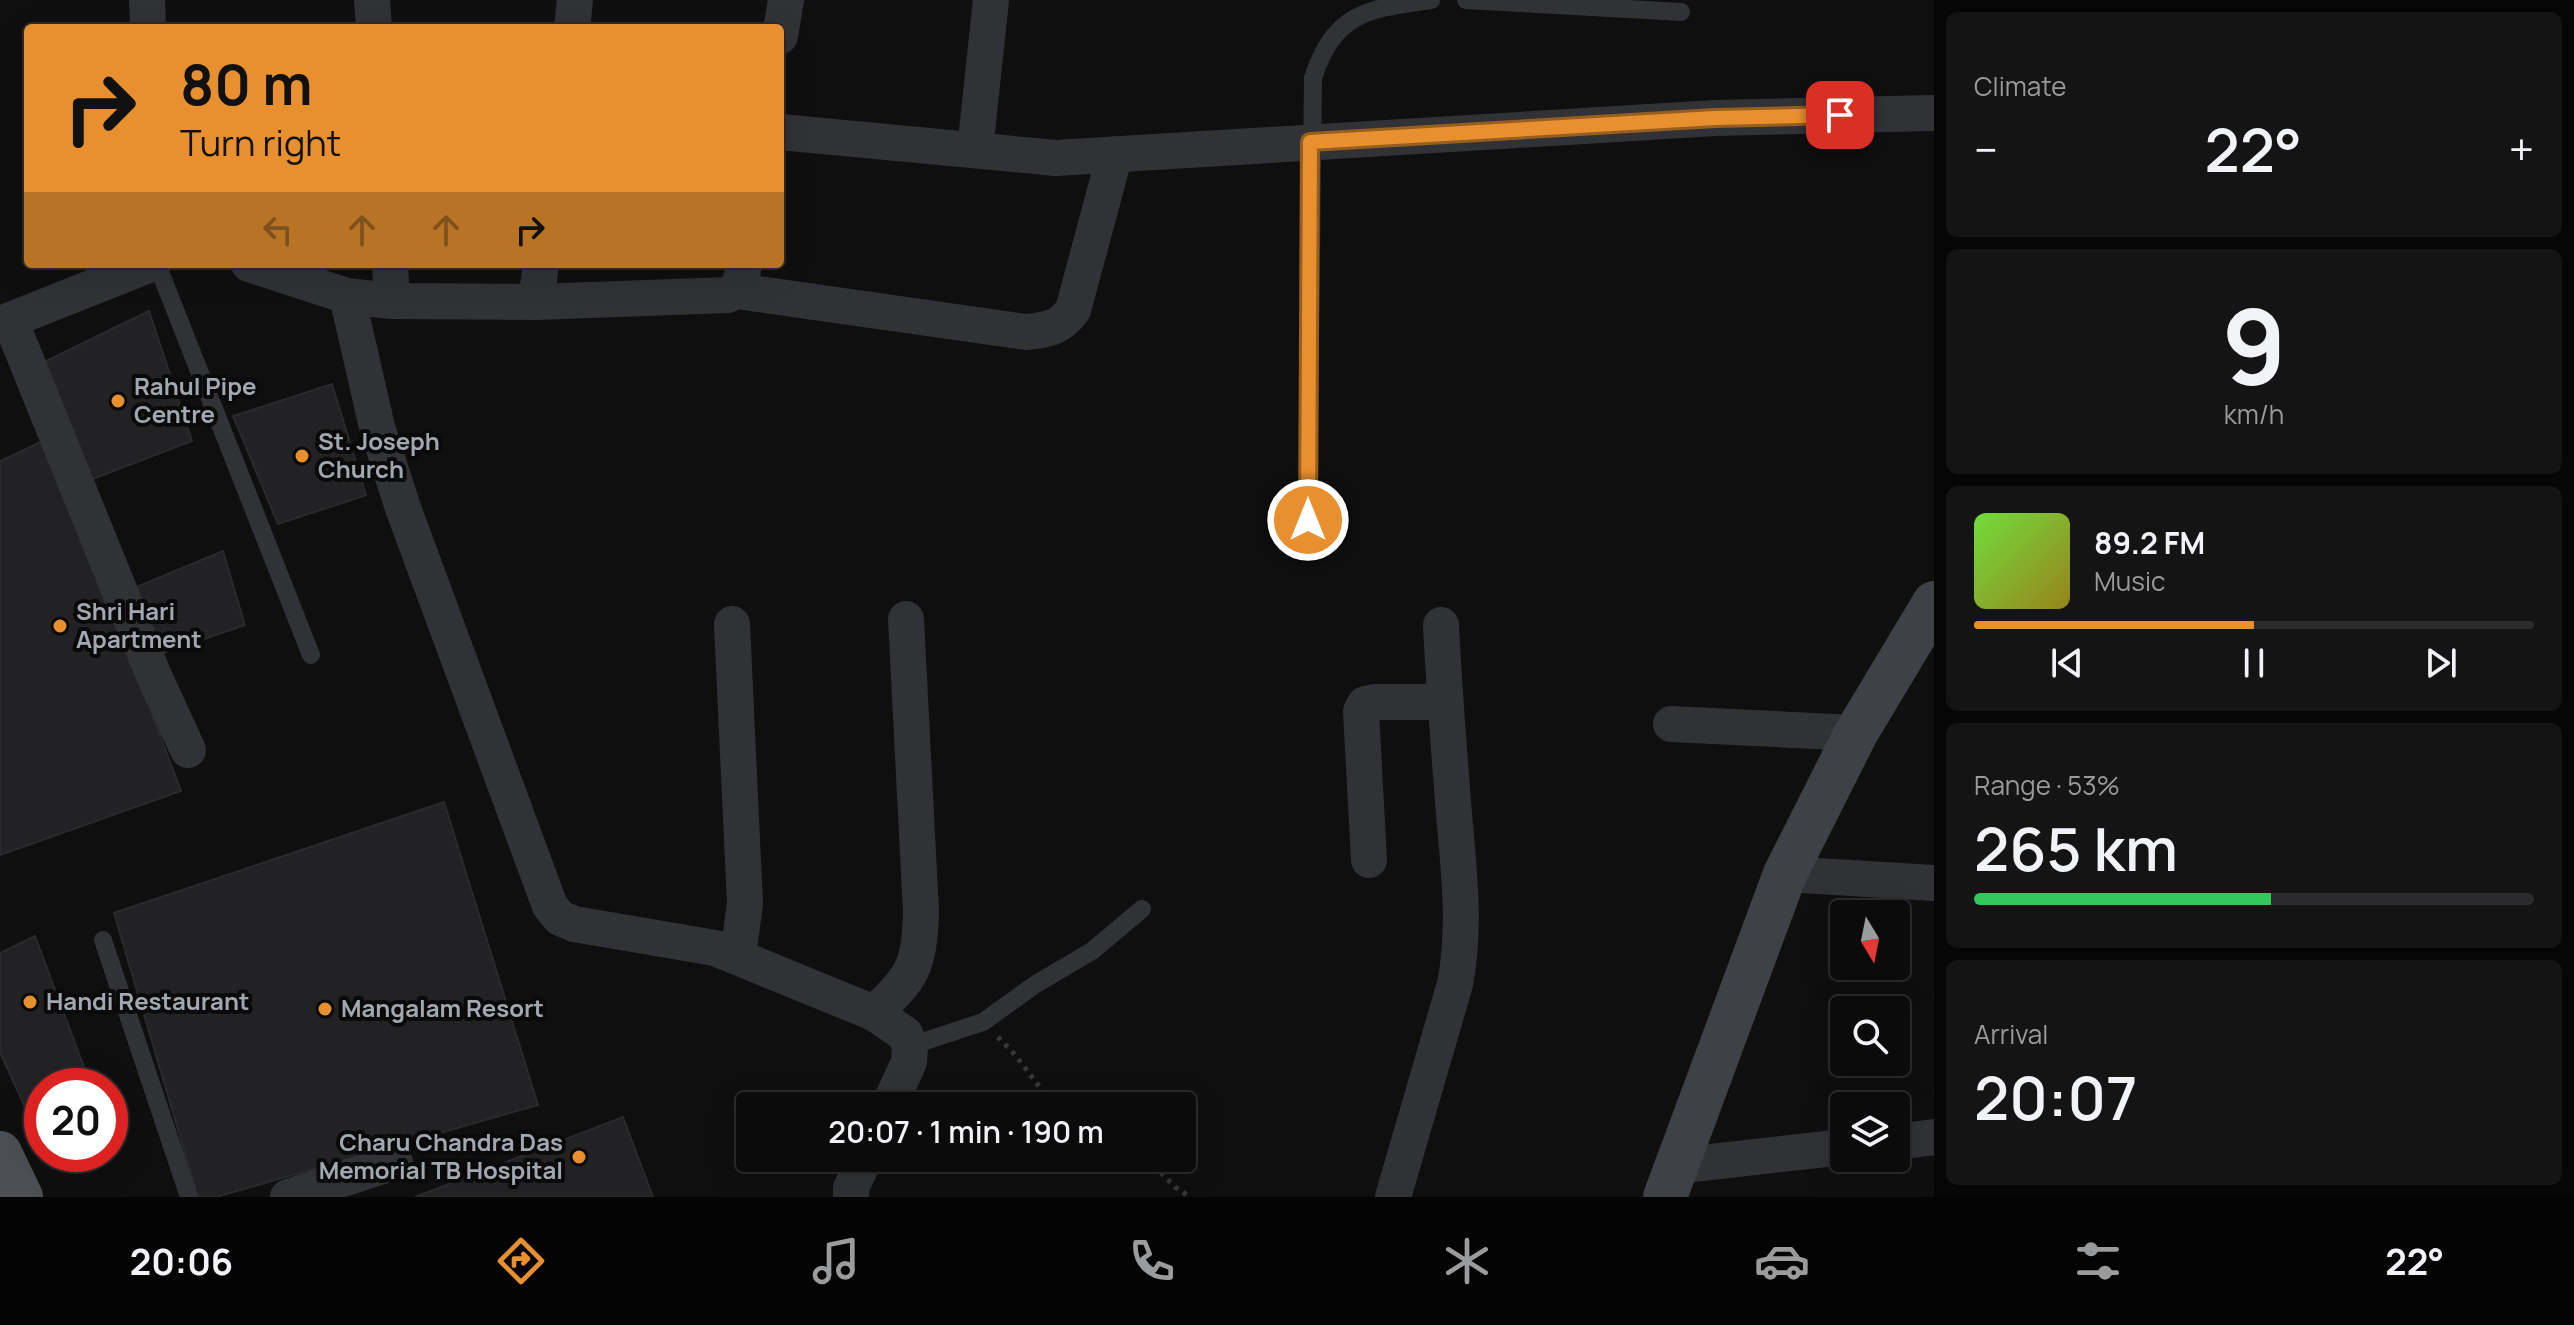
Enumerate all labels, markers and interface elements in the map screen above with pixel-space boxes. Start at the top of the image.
text: 80 m [180,45,313,122]
icon: right [48,56,152,160]
text: Climate [1974,68,2066,104]
pin [1806,81,1874,149]
icon: arrive [1818,93,1862,137]
text: 22° [2204,108,2302,190]
text: Turn right [180,118,341,167]
text: − [1974,119,1998,179]
text: + [2509,119,2534,179]
icon: left [256,208,300,252]
icon: ahead [340,208,384,252]
icon: ahead [424,208,468,252]
icon: right [508,208,552,252]
text: 9 [2222,273,2286,415]
place label: Rahul Pipe Centre [134,369,257,430]
marker: Rahul Pipe Centre [109,392,127,410]
text: km/h [2224,396,2284,432]
place label: St. Joseph Church [318,424,440,485]
marker: St. Joseph Church [293,447,311,465]
position arrow [1266,478,1350,562]
text: 89.2 FM [2094,522,2205,563]
text: Music [2094,563,2165,599]
place label: Shri Hari Apartment [76,594,202,655]
marker: Shri Hari Apartment [51,617,69,635]
icon: previous [2045,641,2089,685]
icon: pause [2232,641,2276,685]
icon: next [2419,641,2463,685]
text: Range · 53% [1974,767,2120,803]
text: 265 km [1974,807,2178,889]
north arrow [1830,900,1910,980]
map controls [1830,900,1910,1172]
place label: Handi Restaurant [46,984,249,1017]
place label: Mangalam Resort [341,991,544,1024]
marker: Handi Restaurant [21,993,39,1011]
button: search [1830,996,1910,1076]
marker: Mangalam Resort [316,1000,334,1018]
text: Arrival [1974,1016,2048,1052]
text: 20:07 [1974,1056,2137,1138]
speed limit sign: 20 [24,1068,128,1172]
button: layers [1830,1092,1910,1172]
text: 20:07 · 1 min · 190 m [828,1111,1104,1152]
place label: Charu Chandra Das Memorial TB Hospital [319,1125,563,1186]
marker: Charu Chandra Das Memorial TB Hospital [570,1148,588,1166]
icon: directions [493,1233,549,1289]
icon: music [808,1233,864,1289]
icon: phone [1124,1233,1180,1289]
icon: climate [1439,1233,1495,1289]
icon: car [1754,1233,1810,1289]
icon: filters [2070,1233,2126,1289]
text: 20:06 [130,1237,233,1286]
text: 22° [2385,1237,2444,1286]

